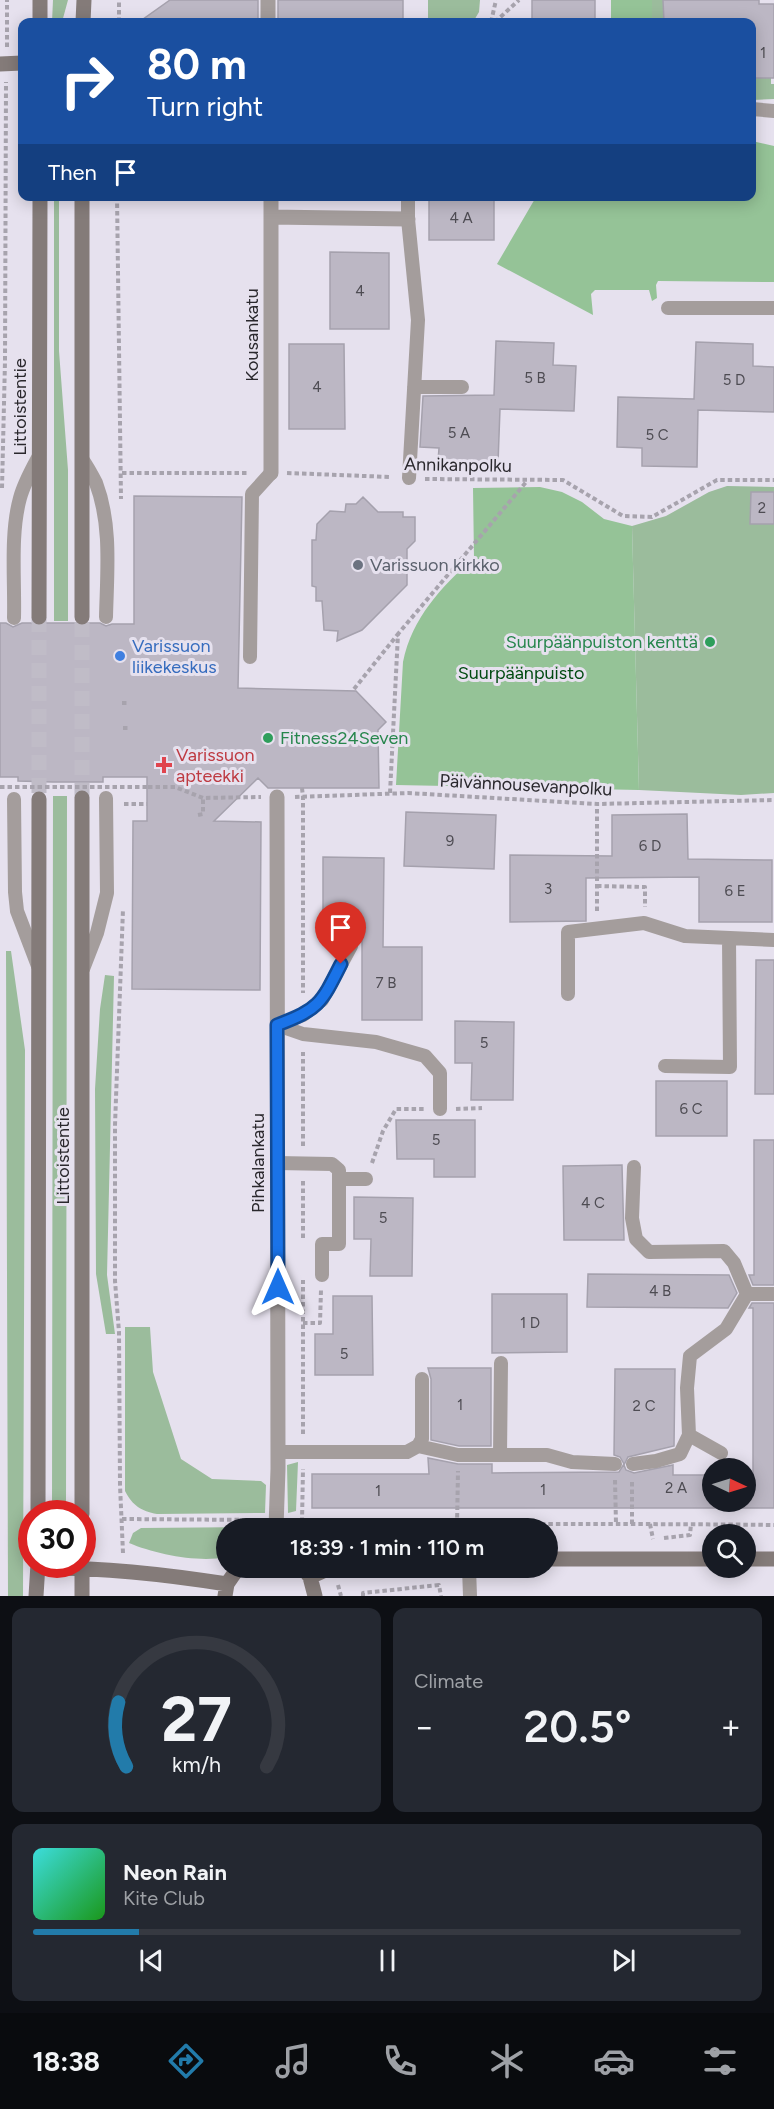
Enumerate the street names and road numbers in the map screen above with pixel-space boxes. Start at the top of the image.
street label: Kousankatu [241,288,263,382]
street label: Littoistentie [9,358,31,456]
street label: Annikanpolku [404,453,512,477]
street label: Päivännousevanpolku [439,769,613,801]
street label: Littoistentie [52,1107,74,1205]
street label: Pihkalankatu [247,1113,269,1213]

